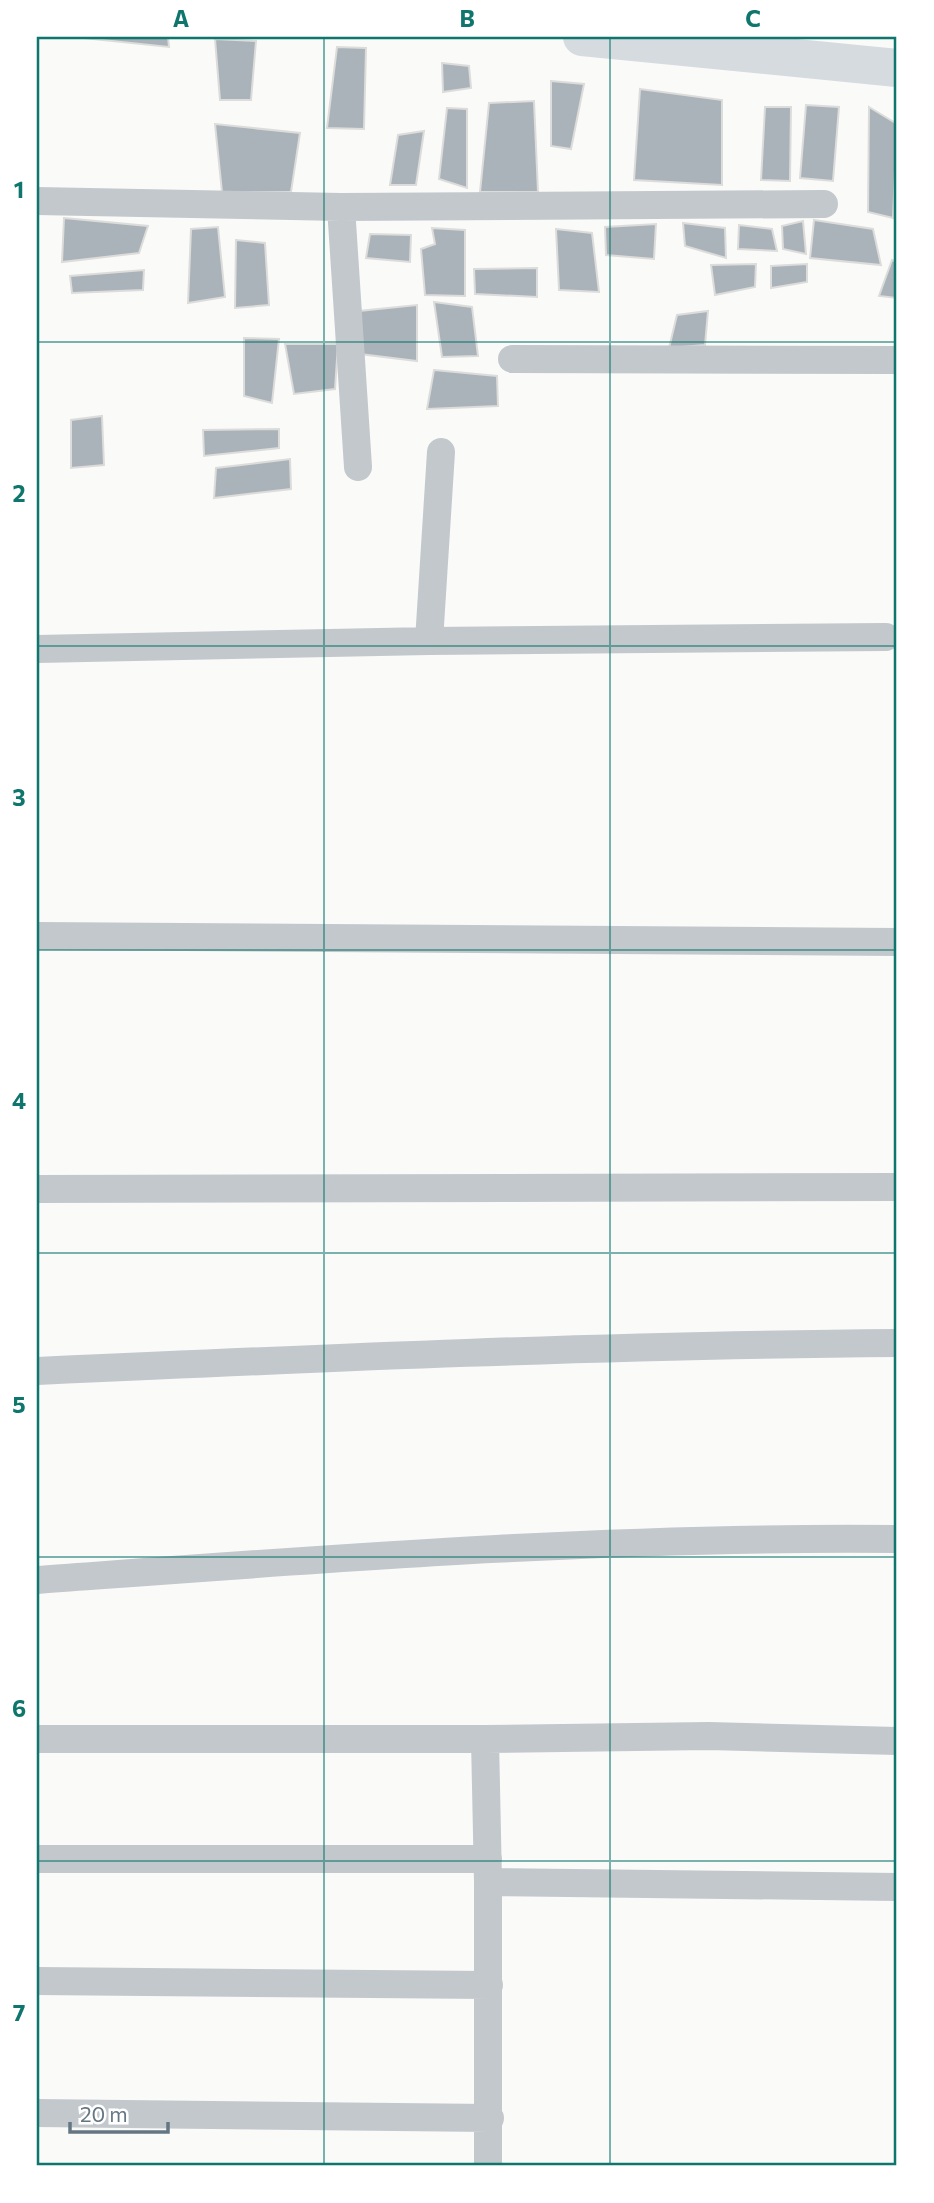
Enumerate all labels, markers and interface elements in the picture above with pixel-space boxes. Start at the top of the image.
text: A [173,4,190,32]
text: B [459,4,475,32]
text: C [745,4,761,32]
text: 1 [14,175,24,203]
text: 2 [12,479,26,507]
text: 3 [12,783,26,811]
text: 4 [12,1086,26,1114]
text: 5 [12,1390,26,1418]
text: 6 [12,1694,26,1722]
text: 7 [13,1998,25,2026]
scale bar [70,2091,168,2135]
text: 20 m [80,2101,128,2126]

